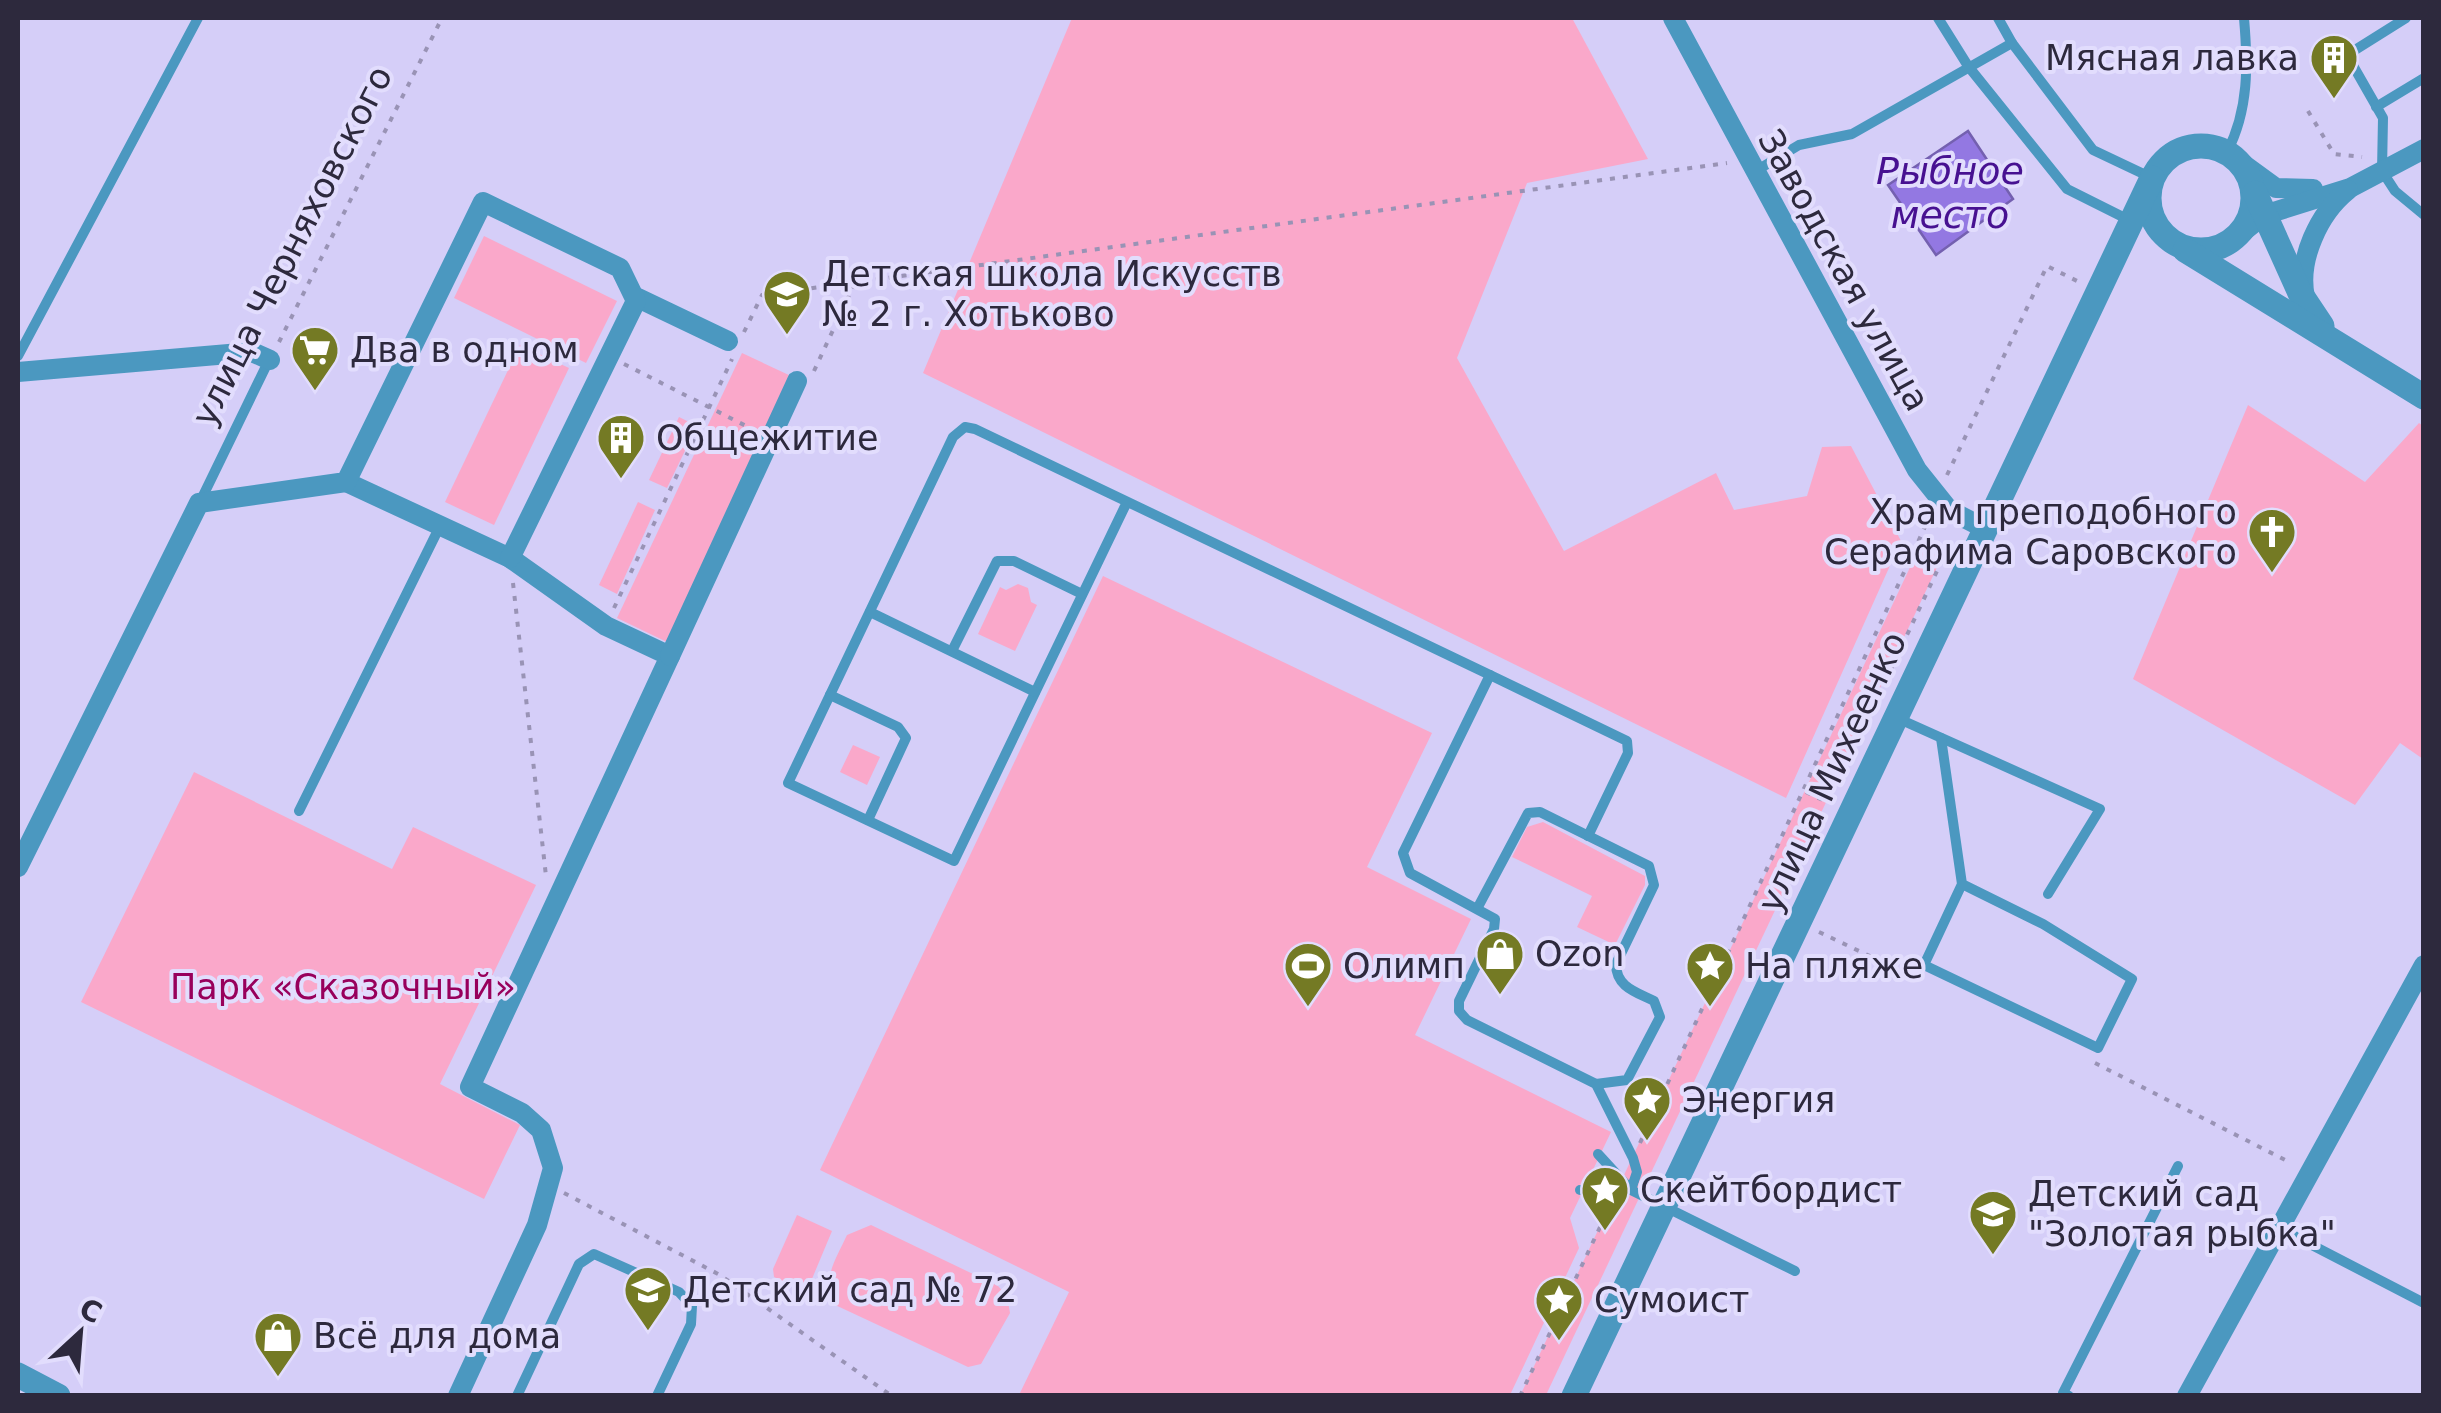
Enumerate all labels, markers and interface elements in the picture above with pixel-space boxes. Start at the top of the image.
building icon: Мясная лавка [2308,32,2360,100]
place label: Мясная лавка [2045,38,2299,78]
street label: улица Черняховского [184,59,400,433]
street label: Заводская улица [1750,122,1938,418]
water label: Рыбное место [1876,149,2024,237]
place label: Детская школа Искусств № 2 г. Хотьково [822,254,1282,334]
school or university icon: Детская школа Искусств № 2 г. Хотьково [761,268,813,336]
supermarket icon: Два в одном [289,324,341,392]
place label: Два в одном [350,330,579,370]
building icon: Общежитие [595,412,647,480]
place label: Общежитие [656,418,879,458]
place label: Храм преподобного Серафима Саровского [1824,492,2237,572]
church icon: Храм преподобного Серафима Саровского [2246,506,2298,574]
street label: улица Михеенко [1750,626,1914,918]
shop icon: Ozon [1474,928,1526,996]
place label: Ozon [1535,934,1625,974]
sports icon: Олимп [1282,940,1334,1008]
place icon: На пляже [1684,940,1736,1008]
place label: Олимп [1343,946,1465,986]
place label: На пляже [1745,946,1923,986]
park label: Парк «Сказочный» [170,967,516,1007]
place icon: Энергия [1621,1074,1673,1142]
place label: Энергия [1682,1080,1835,1120]
place icon: Скейтбордист [1579,1164,1631,1232]
place label: Скейтбордист [1640,1170,1902,1210]
place label: Детский сад "Золотая рыбка" [2028,1174,2336,1254]
school or university icon: Детский сад "Золотая рыбка" [1967,1188,2019,1256]
school or university icon: Детский сад № 72 [622,1264,674,1332]
place label: Детский сад № 72 [683,1270,1017,1310]
place icon: Сумоист [1533,1274,1585,1342]
place label: Сумоист [1594,1280,1749,1320]
north arrow [30,1283,130,1383]
text: С [74,1292,107,1330]
shop icon: Всё для дома [252,1310,304,1378]
place label: Всё для дома [313,1316,561,1356]

